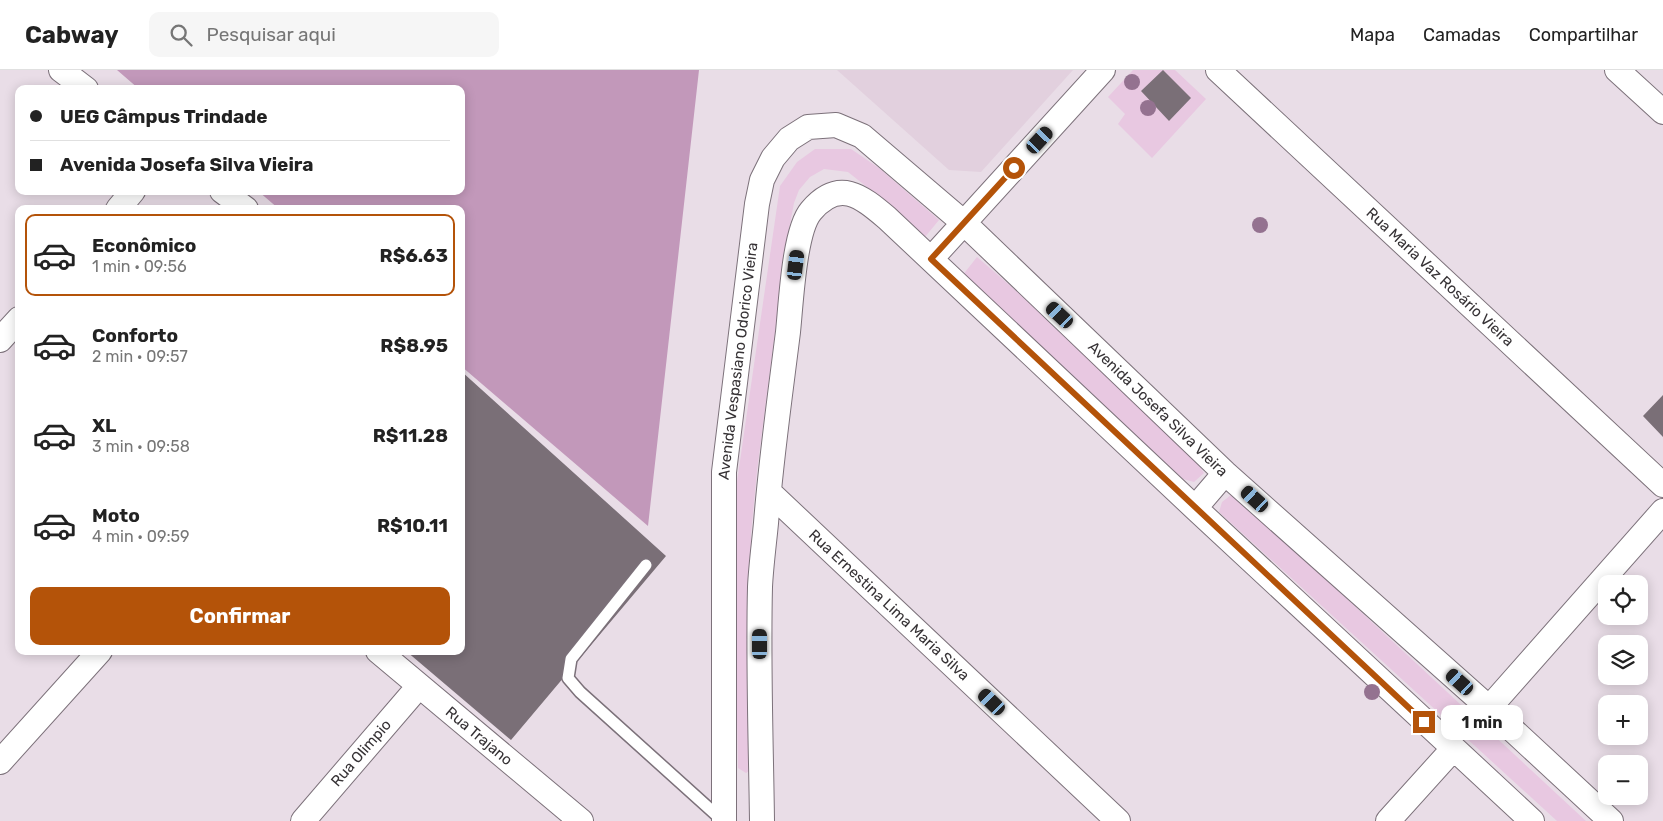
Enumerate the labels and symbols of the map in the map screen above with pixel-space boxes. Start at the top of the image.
car [1024,124,1055,156]
route start [1003,157,1025,179]
street label: Rua Maria Vaz Rosário Vieira [1362,204,1518,350]
street label: Avenida Vespasiano Odorico Vieira [715,241,761,481]
car [786,249,805,281]
car [1043,299,1076,331]
street label: Avenida Josefa Silva Vieira [1085,338,1231,480]
car [1238,483,1271,515]
street label: Rua Ernestina Lima Maria Silva [805,526,973,684]
car [752,629,767,659]
car [1443,666,1476,698]
car [975,686,1008,718]
street label: Rua Trajano [442,703,516,769]
callout: 1 min [1442,704,1524,740]
route end [1413,711,1435,733]
street label: Rua Olimpio [327,716,395,790]

